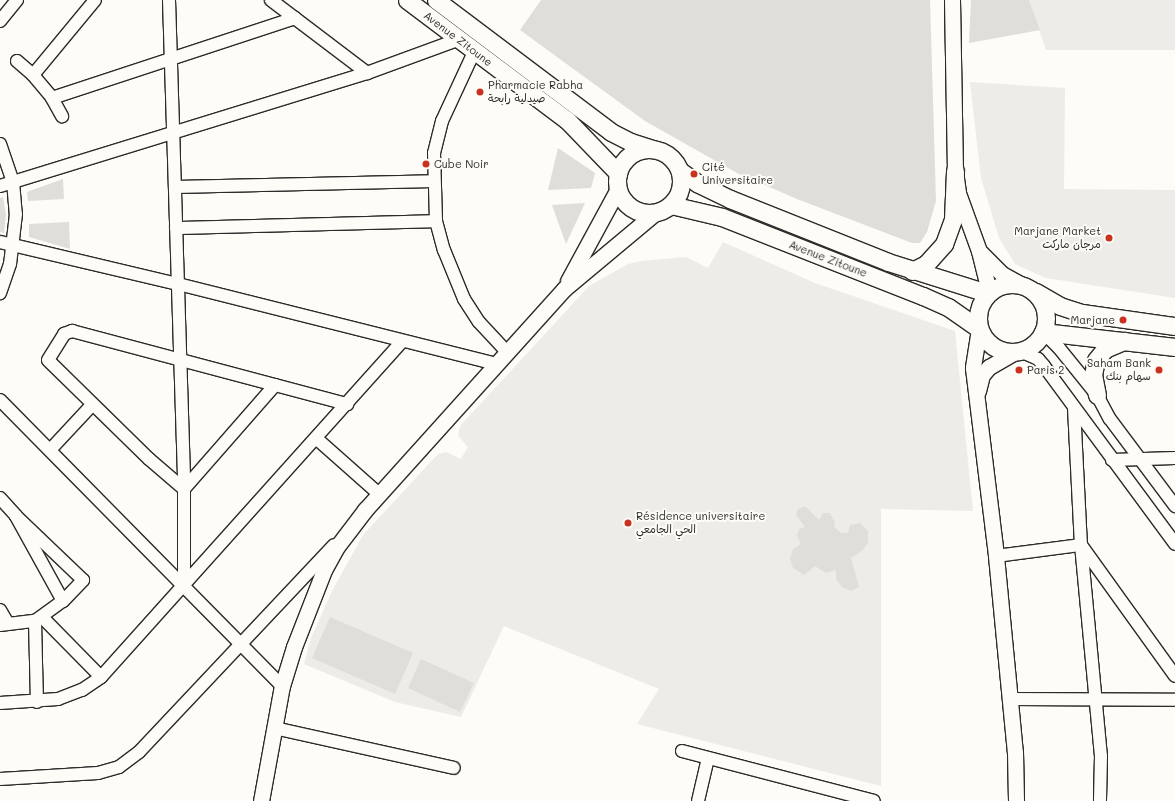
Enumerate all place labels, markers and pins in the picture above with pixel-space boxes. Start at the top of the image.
place label: Pharmacie Rabha صيدلية رابحة [488,79,583,105]
marker: Pharmacie Rabha صيدلية رابحة [475,87,485,97]
place label: Cube Noir [434,157,489,171]
marker: Cube Noir [421,159,431,169]
place label: Cité Universitaire [702,161,773,187]
marker: Cité Universitaire [689,169,699,179]
place label: Marjane Market مرجان ماركت [1014,225,1101,251]
marker: Marjane Market مرجان ماركت [1104,233,1114,243]
place label: Marjane [1070,313,1115,327]
marker: Marjane [1118,315,1128,325]
place label: Saham Bank سهام بنك [1087,357,1151,383]
place label: Paris 2 [1027,363,1064,377]
marker: Paris 2 [1014,365,1024,375]
marker: Saham Bank سهام بنك [1154,365,1164,375]
place label: Résidence universitaire الحي الجامعي [636,510,765,536]
marker: Résidence universitaire الحي الجامعي [623,518,633,528]

